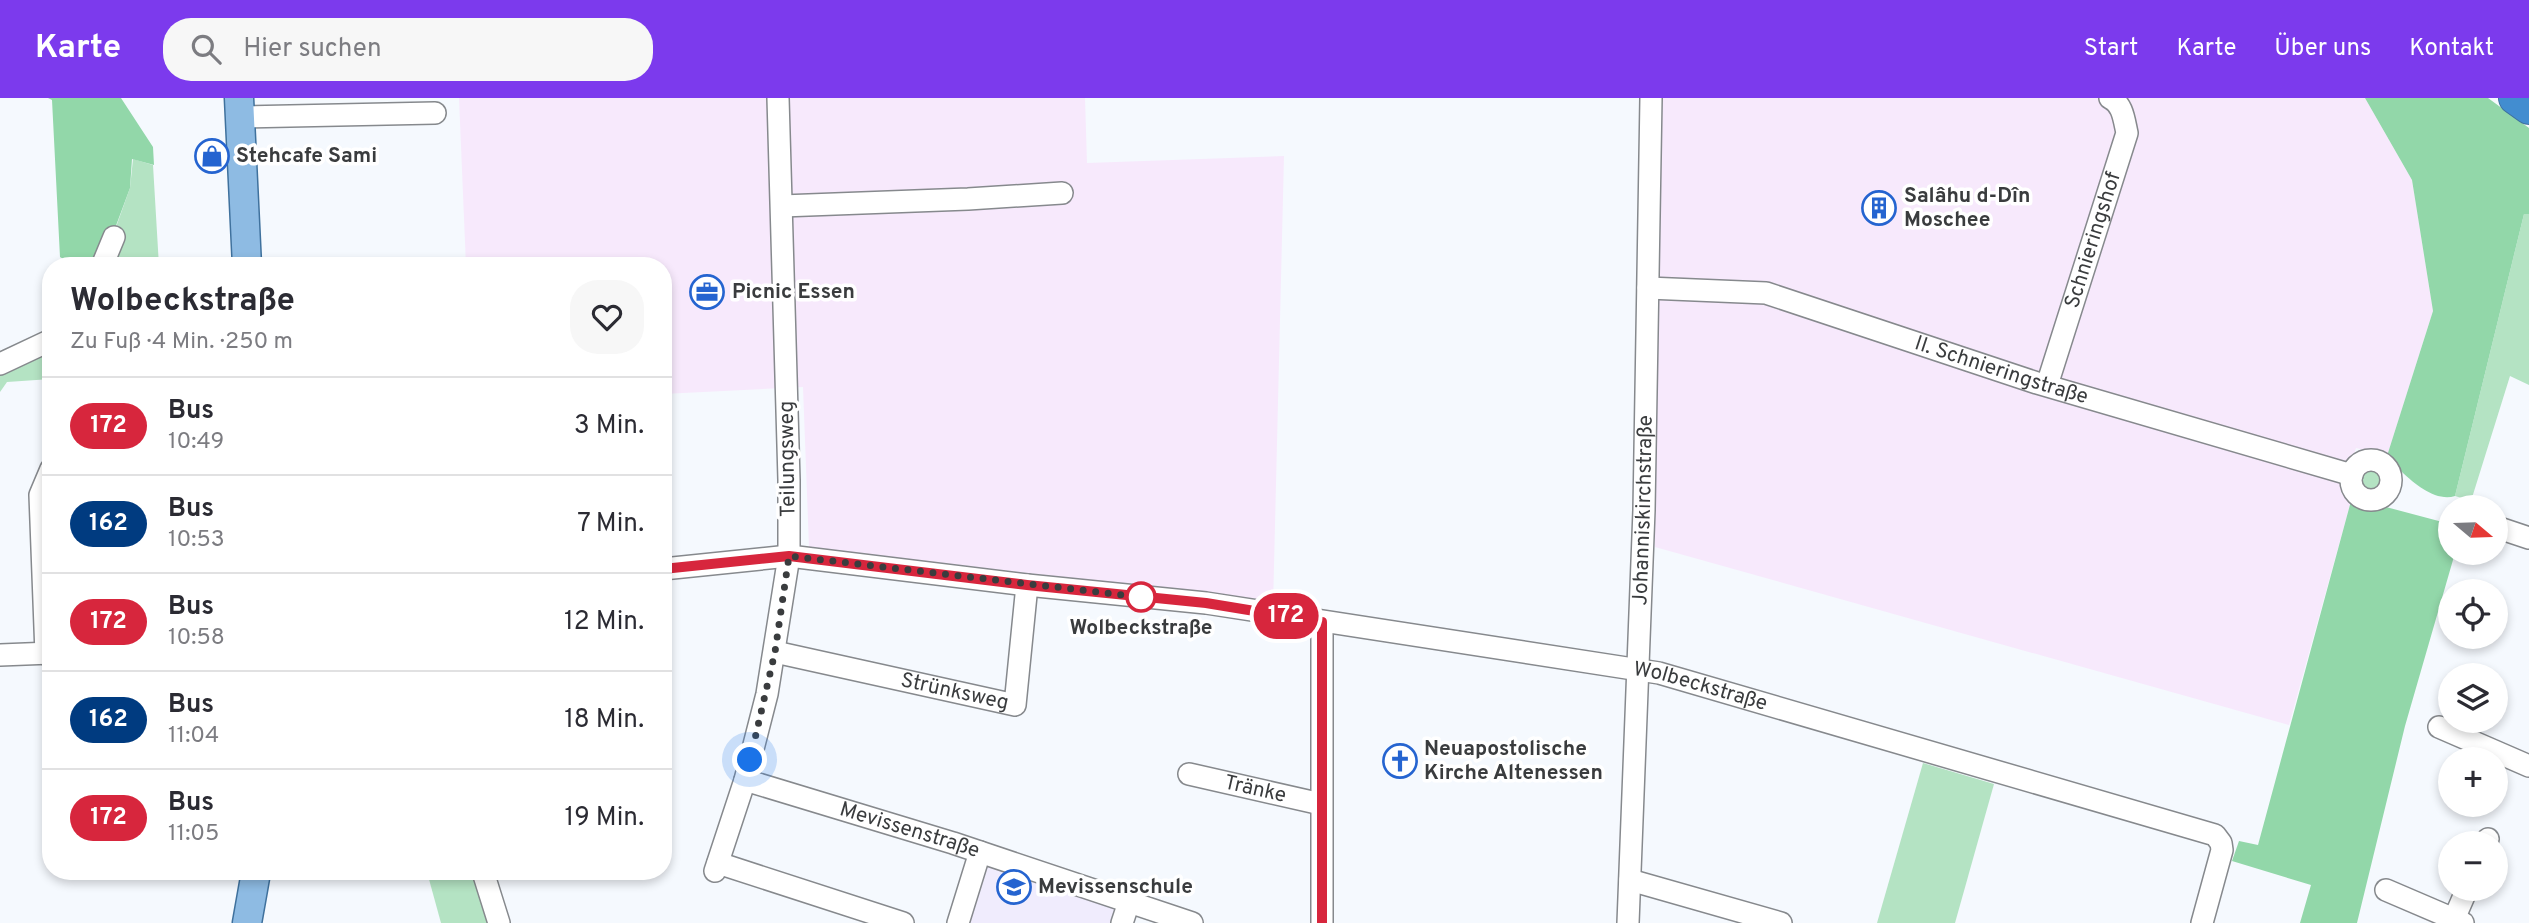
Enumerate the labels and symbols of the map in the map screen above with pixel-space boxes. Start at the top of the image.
shop icon: Stehcafe Sami [193,137,231,175]
place label: Stehcafe Sami [236,143,377,170]
street label: Schnieringshof [2059,169,2127,312]
place label: Salâhu d-Dîn Moschee [1904,183,2030,234]
building icon: Salâhu d-Dîn Moschee [1860,189,1898,227]
office icon: Picnic Essen [688,273,726,311]
place label: Picnic Essen [732,279,855,306]
street label: II. Schnieringstraße [1911,330,2091,411]
street label: Teilungsweg [773,401,803,517]
street label: Johanniskirchstraße [1627,415,1659,606]
north arrow [2438,495,2508,565]
marker: Wolbeckstraße [1126,582,1156,612]
line badge: 172 [1246,593,1326,639]
place label: Wolbeckstraße [1069,615,1213,642]
street label: Wolbeckstraße [1632,656,1771,717]
street label: Strünksweg [898,667,1011,717]
place label: Neuapostolische Kirche Altenessen [1424,736,1603,787]
your location [732,742,767,777]
church icon: Neuapostolische Kirche Altenessen [1381,742,1419,780]
street label: Tränke [1222,769,1289,809]
street label: Mevissenstraße [836,796,983,864]
school or university icon: Mevissenschule [995,868,1033,906]
place label: Mevissenschule [1038,874,1193,901]

